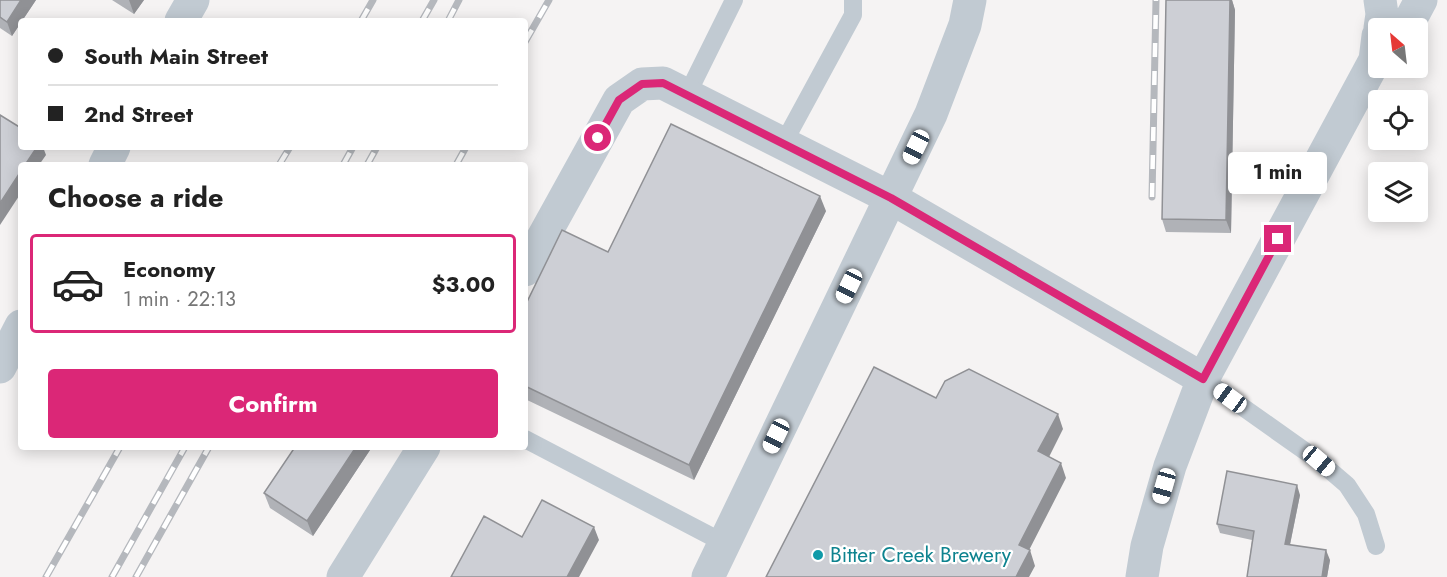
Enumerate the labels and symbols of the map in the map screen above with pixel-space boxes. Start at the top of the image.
north arrow [1368,18,1428,78]
route start [584,124,611,151]
car [900,127,932,167]
callout: 1 min [1228,152,1328,194]
route end [1264,225,1291,252]
car [833,266,865,306]
car [1210,380,1250,416]
car [760,416,792,456]
car [1299,443,1339,479]
car [1150,466,1178,506]
place label: Bitter Creek Brewery [830,540,1012,570]
marker: Bitter Creek Brewery [811,548,825,562]

